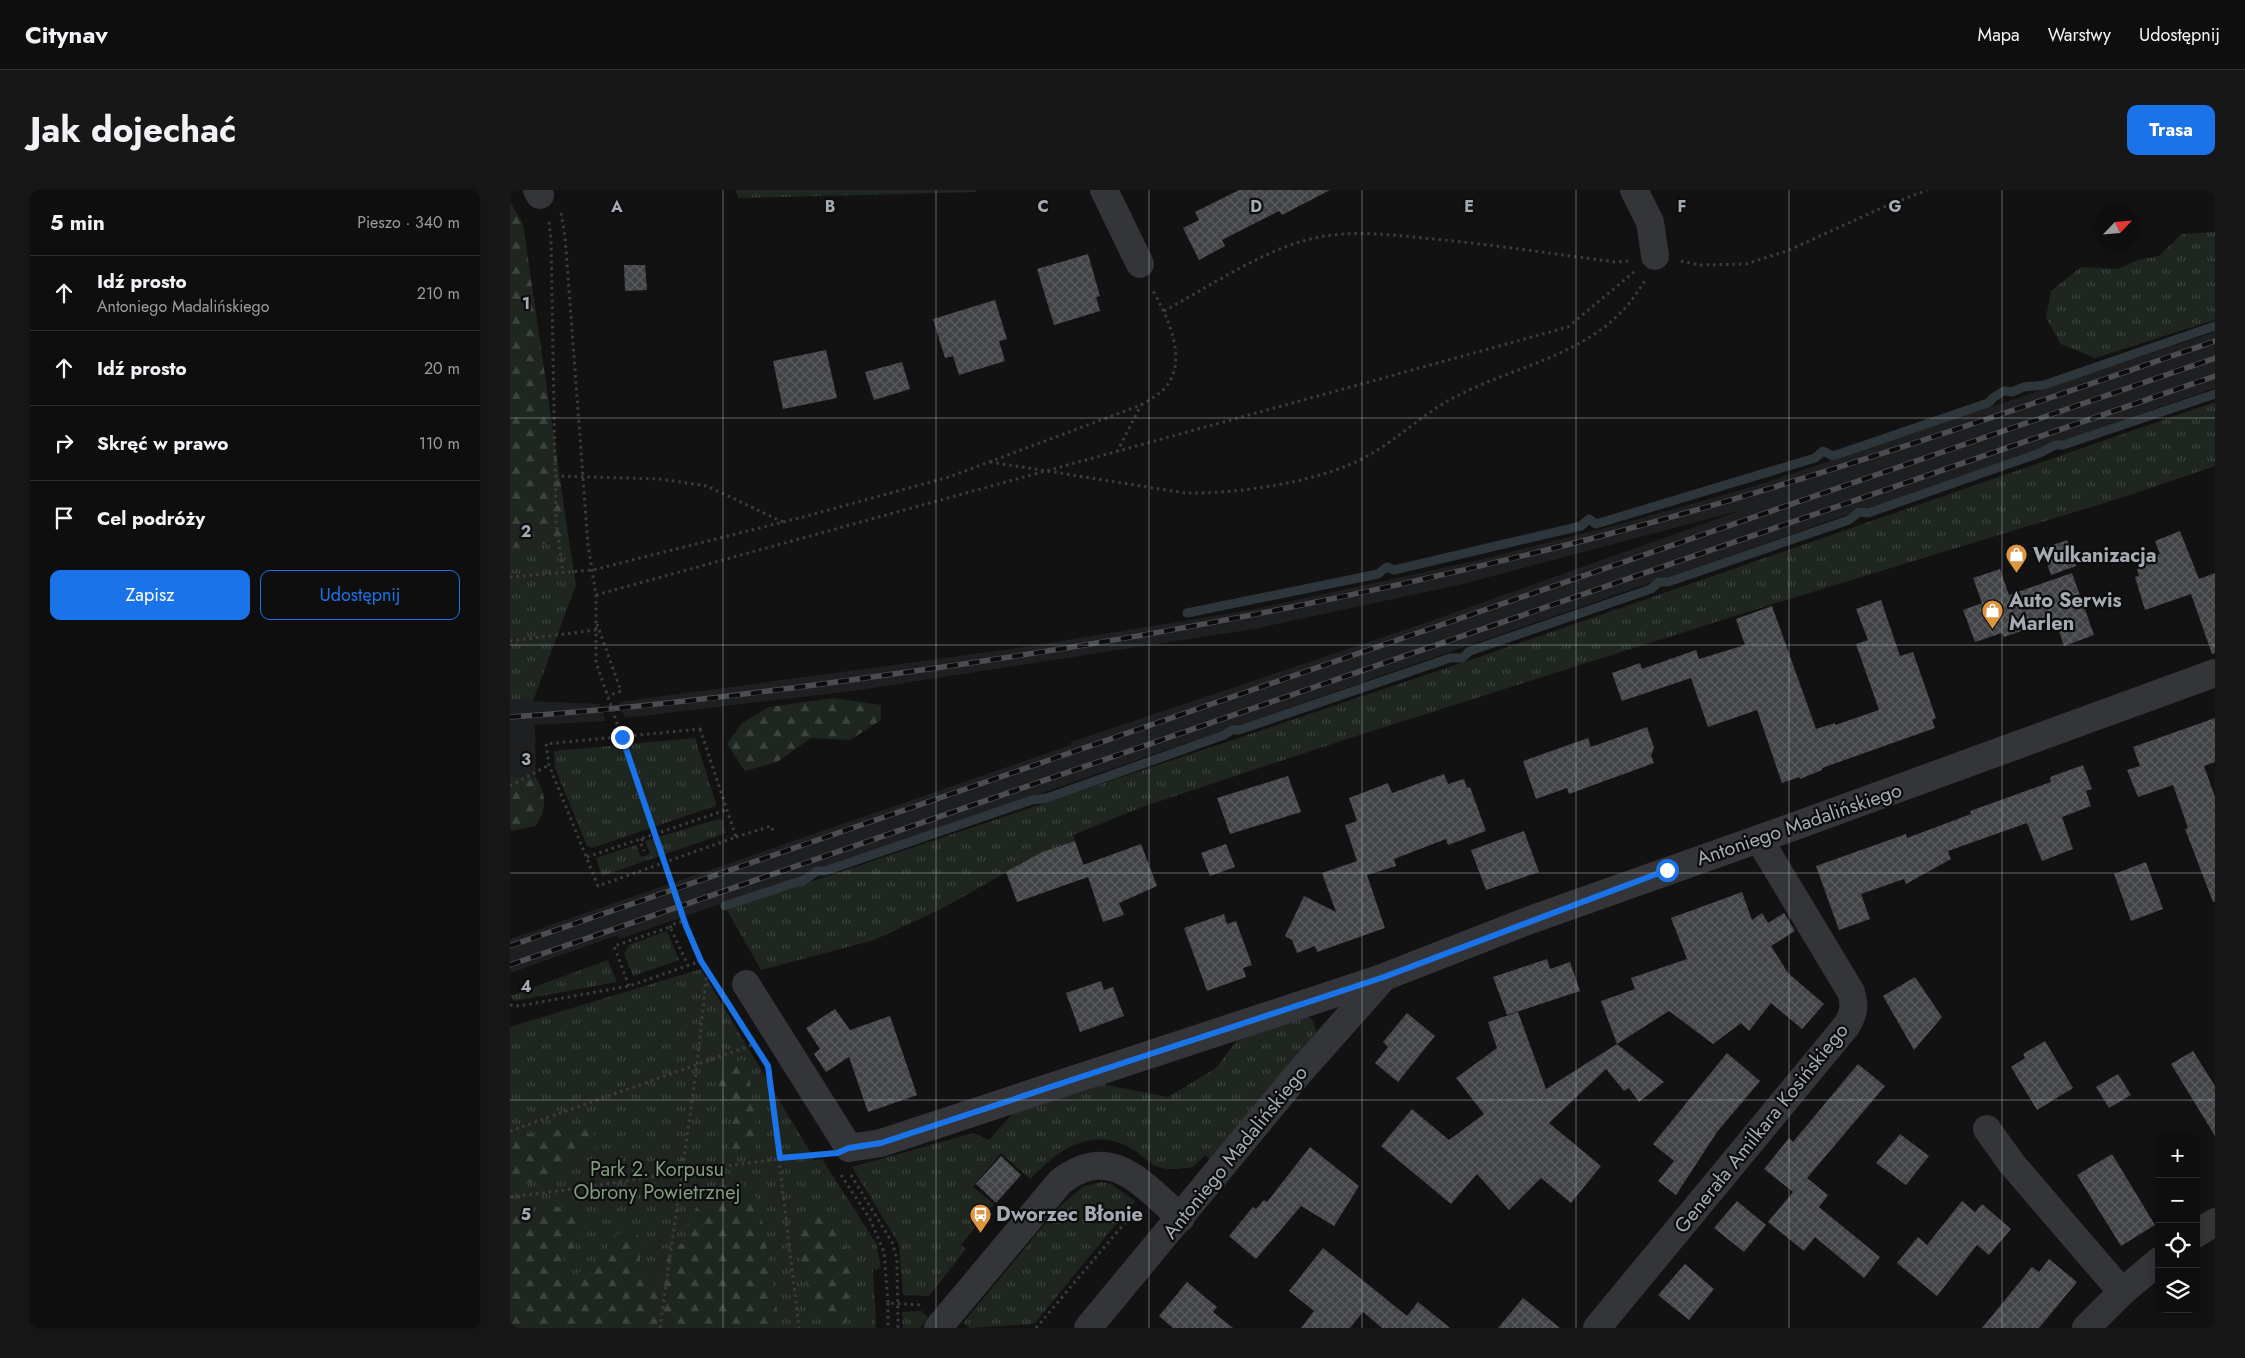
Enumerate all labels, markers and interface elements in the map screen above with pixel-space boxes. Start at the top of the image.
text: Citynav [25,17,108,52]
text: Mapa [1978,22,2020,48]
text: Warstwy [2048,22,2111,48]
text: Udostępnij [2139,22,2220,48]
text: Jak dojechać [30,105,236,155]
button: Trasa [2127,105,2215,155]
text: A [610,195,623,218]
text: B [825,195,835,218]
text: C [1037,195,1049,218]
text: D [1250,195,1262,218]
text: E [1464,195,1474,218]
text: F [1678,195,1686,218]
text: G [1888,195,1902,218]
north arrow [2095,205,2140,250]
text: 5 min [50,208,105,238]
text: Pieszo · 340 m [357,211,460,234]
text: Idź prosto [97,268,187,295]
icon: ahead [50,279,78,307]
text: 210 m [417,282,460,305]
text: 1 [522,292,530,315]
text: Antoniego Madalińskiego [97,295,269,318]
icon: ahead [50,354,78,382]
text: Idź prosto [97,355,187,382]
text: 20 m [424,357,460,380]
icon: right [50,429,78,457]
text: Skręć w prawo [97,430,229,457]
text: 110 m [419,432,460,455]
icon: arrive [50,504,78,532]
text: Cel podróży [97,505,205,532]
text: 2 [521,520,531,543]
place label: Wulkanizacja [2033,541,2156,570]
shop icon: Wulkanizacja [2005,543,2029,574]
button: Zapisz [50,570,250,620]
button: Udostępnij [260,570,460,620]
place label: Auto Serwis Marlen [2008,586,2122,638]
shop icon: Auto Serwis Marlen [1981,599,2005,630]
route end [611,726,634,749]
text: 3 [521,748,531,771]
street label: Antoniego Madalińskiego [1693,776,1906,873]
route start [1656,859,1679,882]
text: 4 [520,975,532,998]
street label: Generała Amilkara Kosińskiego [1667,1017,1855,1240]
street label: Antoniego Madalińskiego [1156,1059,1315,1245]
map controls [2155,1133,2200,1313]
button: + [2155,1133,2200,1178]
park label: Park 2. Korpusu Obrony Powietrznej [573,1155,741,1207]
button: − [2155,1178,2200,1223]
place label: Dworzec Błonie [996,1200,1143,1229]
bus stop icon: Dworzec Błonie [968,1202,992,1233]
text: 5 [521,1203,531,1226]
button: locate [2155,1223,2200,1268]
button: layers [2155,1268,2200,1313]

